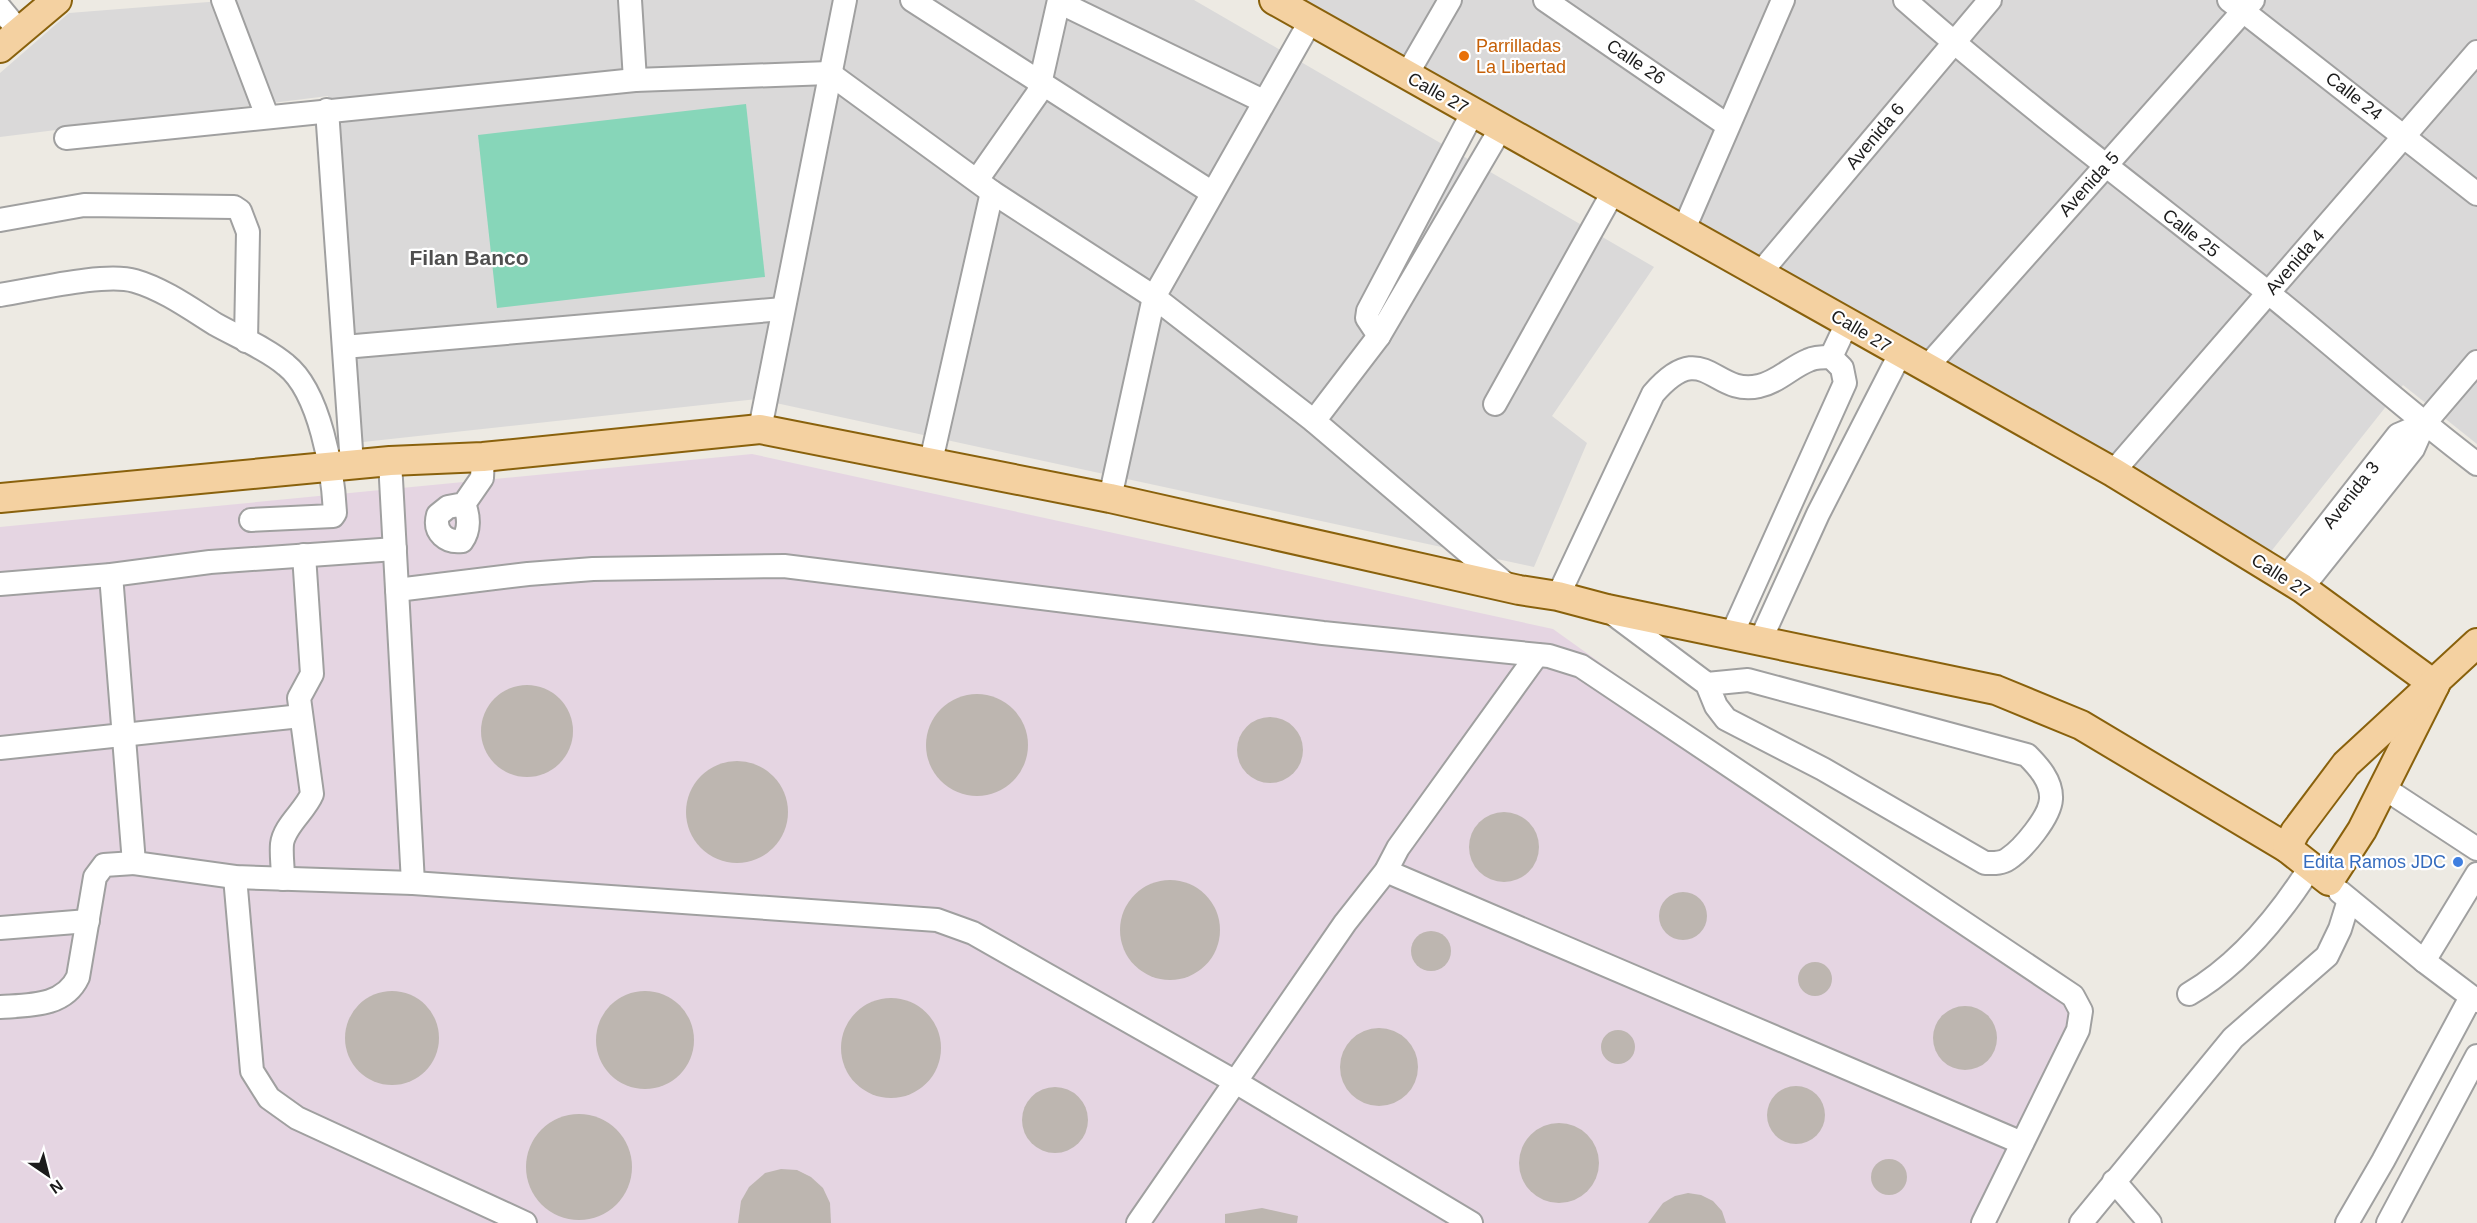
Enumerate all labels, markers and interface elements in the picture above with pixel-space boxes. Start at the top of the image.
street label: Calle 26 [1603,35,1669,89]
place label: Parrilladas La Libertad [1476,36,1566,77]
marker: Parrilladas La Libertad [1457,49,1471,63]
street label: Calle 27 [1404,68,1472,118]
street label: Calle 24 [2322,68,2386,124]
street label: Avenida 6 [1842,99,1908,173]
street label: Avenida 5 [2055,148,2123,220]
street label: Calle 25 [2159,205,2223,261]
street label: Avenida 4 [2261,225,2329,299]
district label: Filan Banco [409,246,529,269]
street label: Calle 27 [1828,305,1894,357]
street label: Avenida 3 [2319,457,2383,533]
street label: Calle 27 [2248,550,2314,602]
place label: Edita Ramos JDC [2303,852,2446,872]
marker: Edita Ramos JDC [2451,855,2465,869]
north arrow [18,1145,78,1205]
text: N [47,1177,66,1197]

